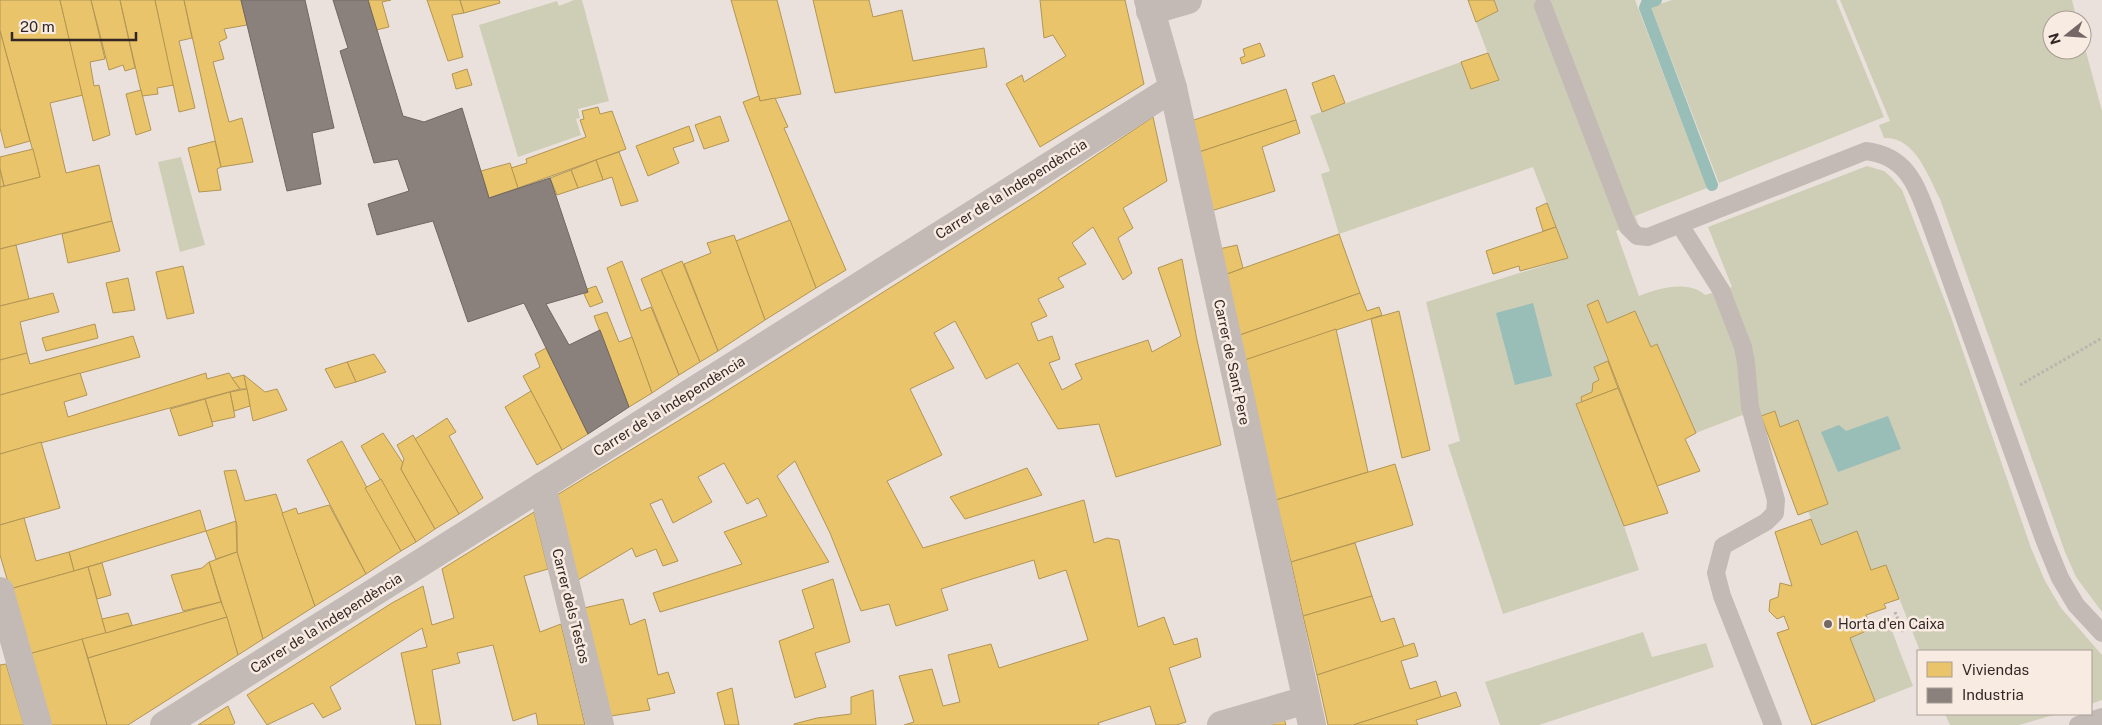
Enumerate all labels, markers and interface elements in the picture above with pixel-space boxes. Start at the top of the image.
scale bar [12,10,136,42]
north arrow [2042,10,2092,60]
text: 20 m [20,18,55,35]
text: N [2045,31,2064,46]
street label: Carrer de la Independència [932,136,1090,242]
street label: Carrer de Sant Pere [1211,298,1253,426]
street label: Carrer de la Independència [590,353,748,459]
street label: Carrer dels Testos [549,547,593,665]
street label: Carrer de la Independència [247,570,405,676]
place label: Horta d'en Caixa [1838,616,1945,632]
marker: Horta d'en Caixa [1822,618,1834,630]
legend [1917,650,2092,715]
text: Viviendas [1962,661,2029,678]
text: Industria [1962,686,2024,703]

